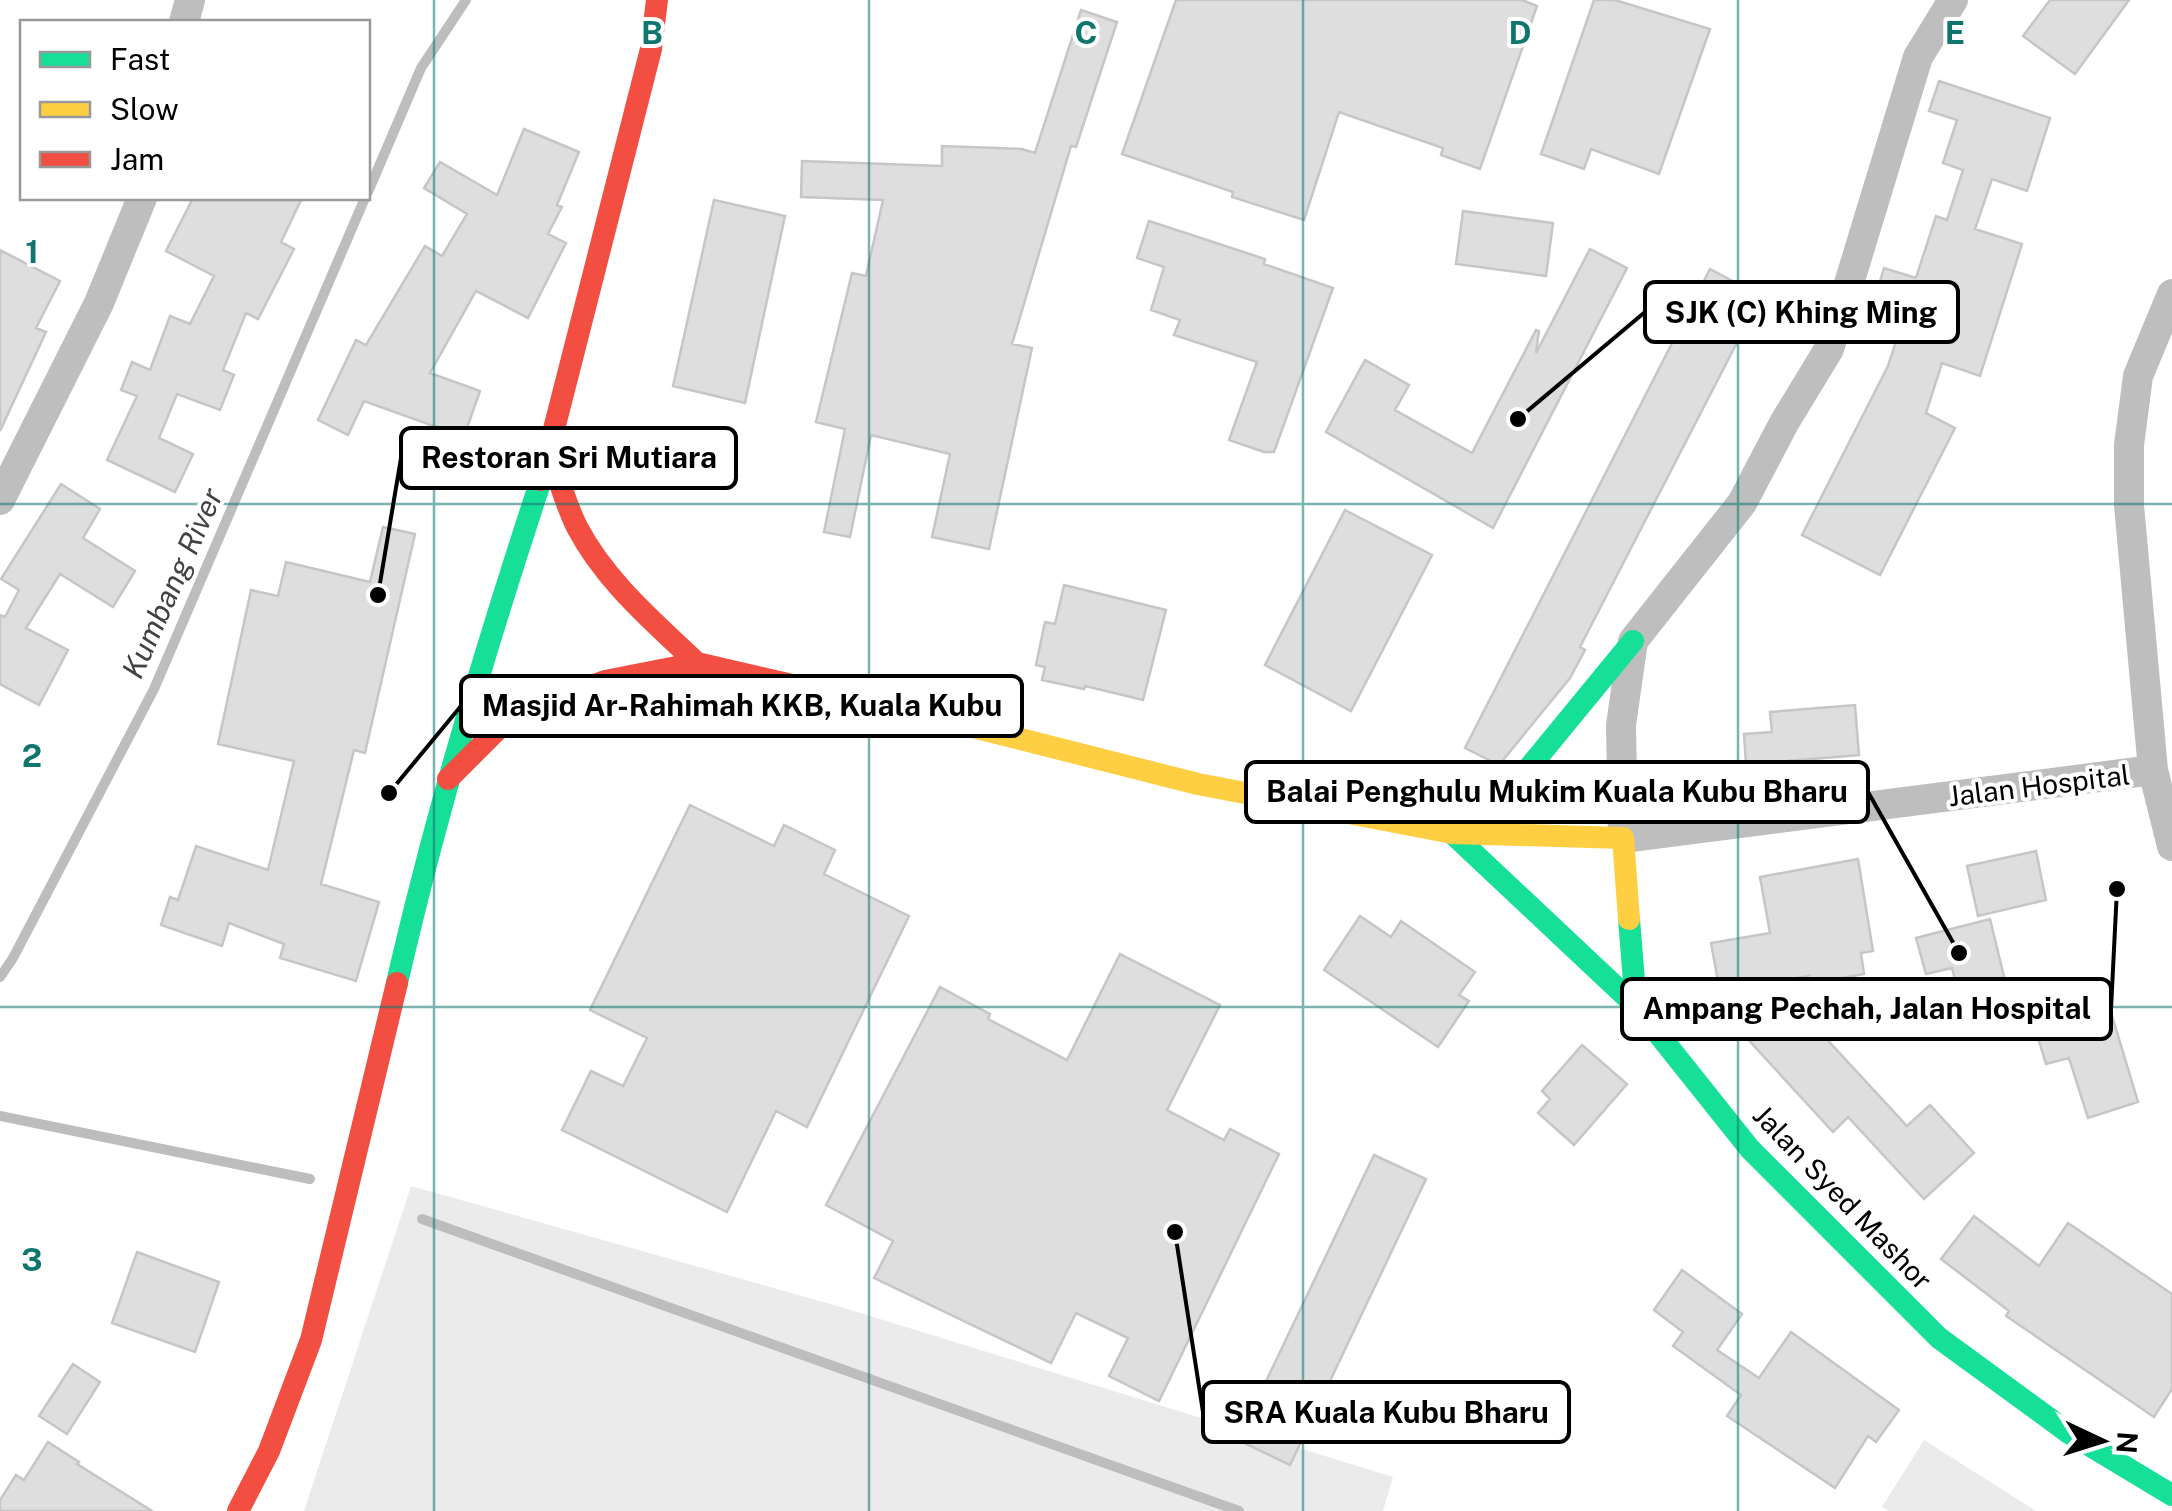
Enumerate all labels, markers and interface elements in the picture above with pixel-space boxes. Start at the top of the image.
text: B [641,14,663,51]
text: C [1075,14,1097,51]
text: D [1508,14,1532,51]
text: E [1945,14,1965,51]
legend [20,20,370,200]
text: Fast [110,41,170,77]
text: Slow [110,91,179,127]
text: Jam [110,141,164,177]
text: 1 [25,233,39,270]
callout: SJK (C) Khing Ming [1645,282,1958,342]
text: SJK (C) Khing Ming [1665,294,1938,330]
callout: Restoran Sri Mutiara [401,428,736,488]
text: Restoran Sri Mutiara [421,439,717,475]
water label: Kumbang River [114,482,230,684]
callout: Masjid Ar-Rahimah KKB, Kuala Kubu [461,676,1022,736]
text: Masjid Ar-Rahimah KKB, Kuala Kubu [482,687,1002,723]
text: 2 [22,737,42,774]
street label: Jalan Hospital [1946,757,2132,813]
callout: Balai Penghulu Mukim Kuala Kubu Bharu [1246,762,1868,822]
text: Balai Penghulu Mukim Kuala Kubu Bharu [1266,773,1848,809]
callout: Ampang Pechah, Jalan Hospital [1622,979,2111,1039]
text: Ampang Pechah, Jalan Hospital [1643,990,2091,1026]
street label: Jalan Syed Mashor [1747,1098,1939,1296]
text: 3 [21,1241,43,1278]
callout: SRA Kuala Kubu Bharu [1203,1382,1569,1442]
north arrow [2052,1391,2152,1491]
text: SRA Kuala Kubu Bharu [1223,1394,1549,1430]
text: N [2110,1431,2145,1455]

